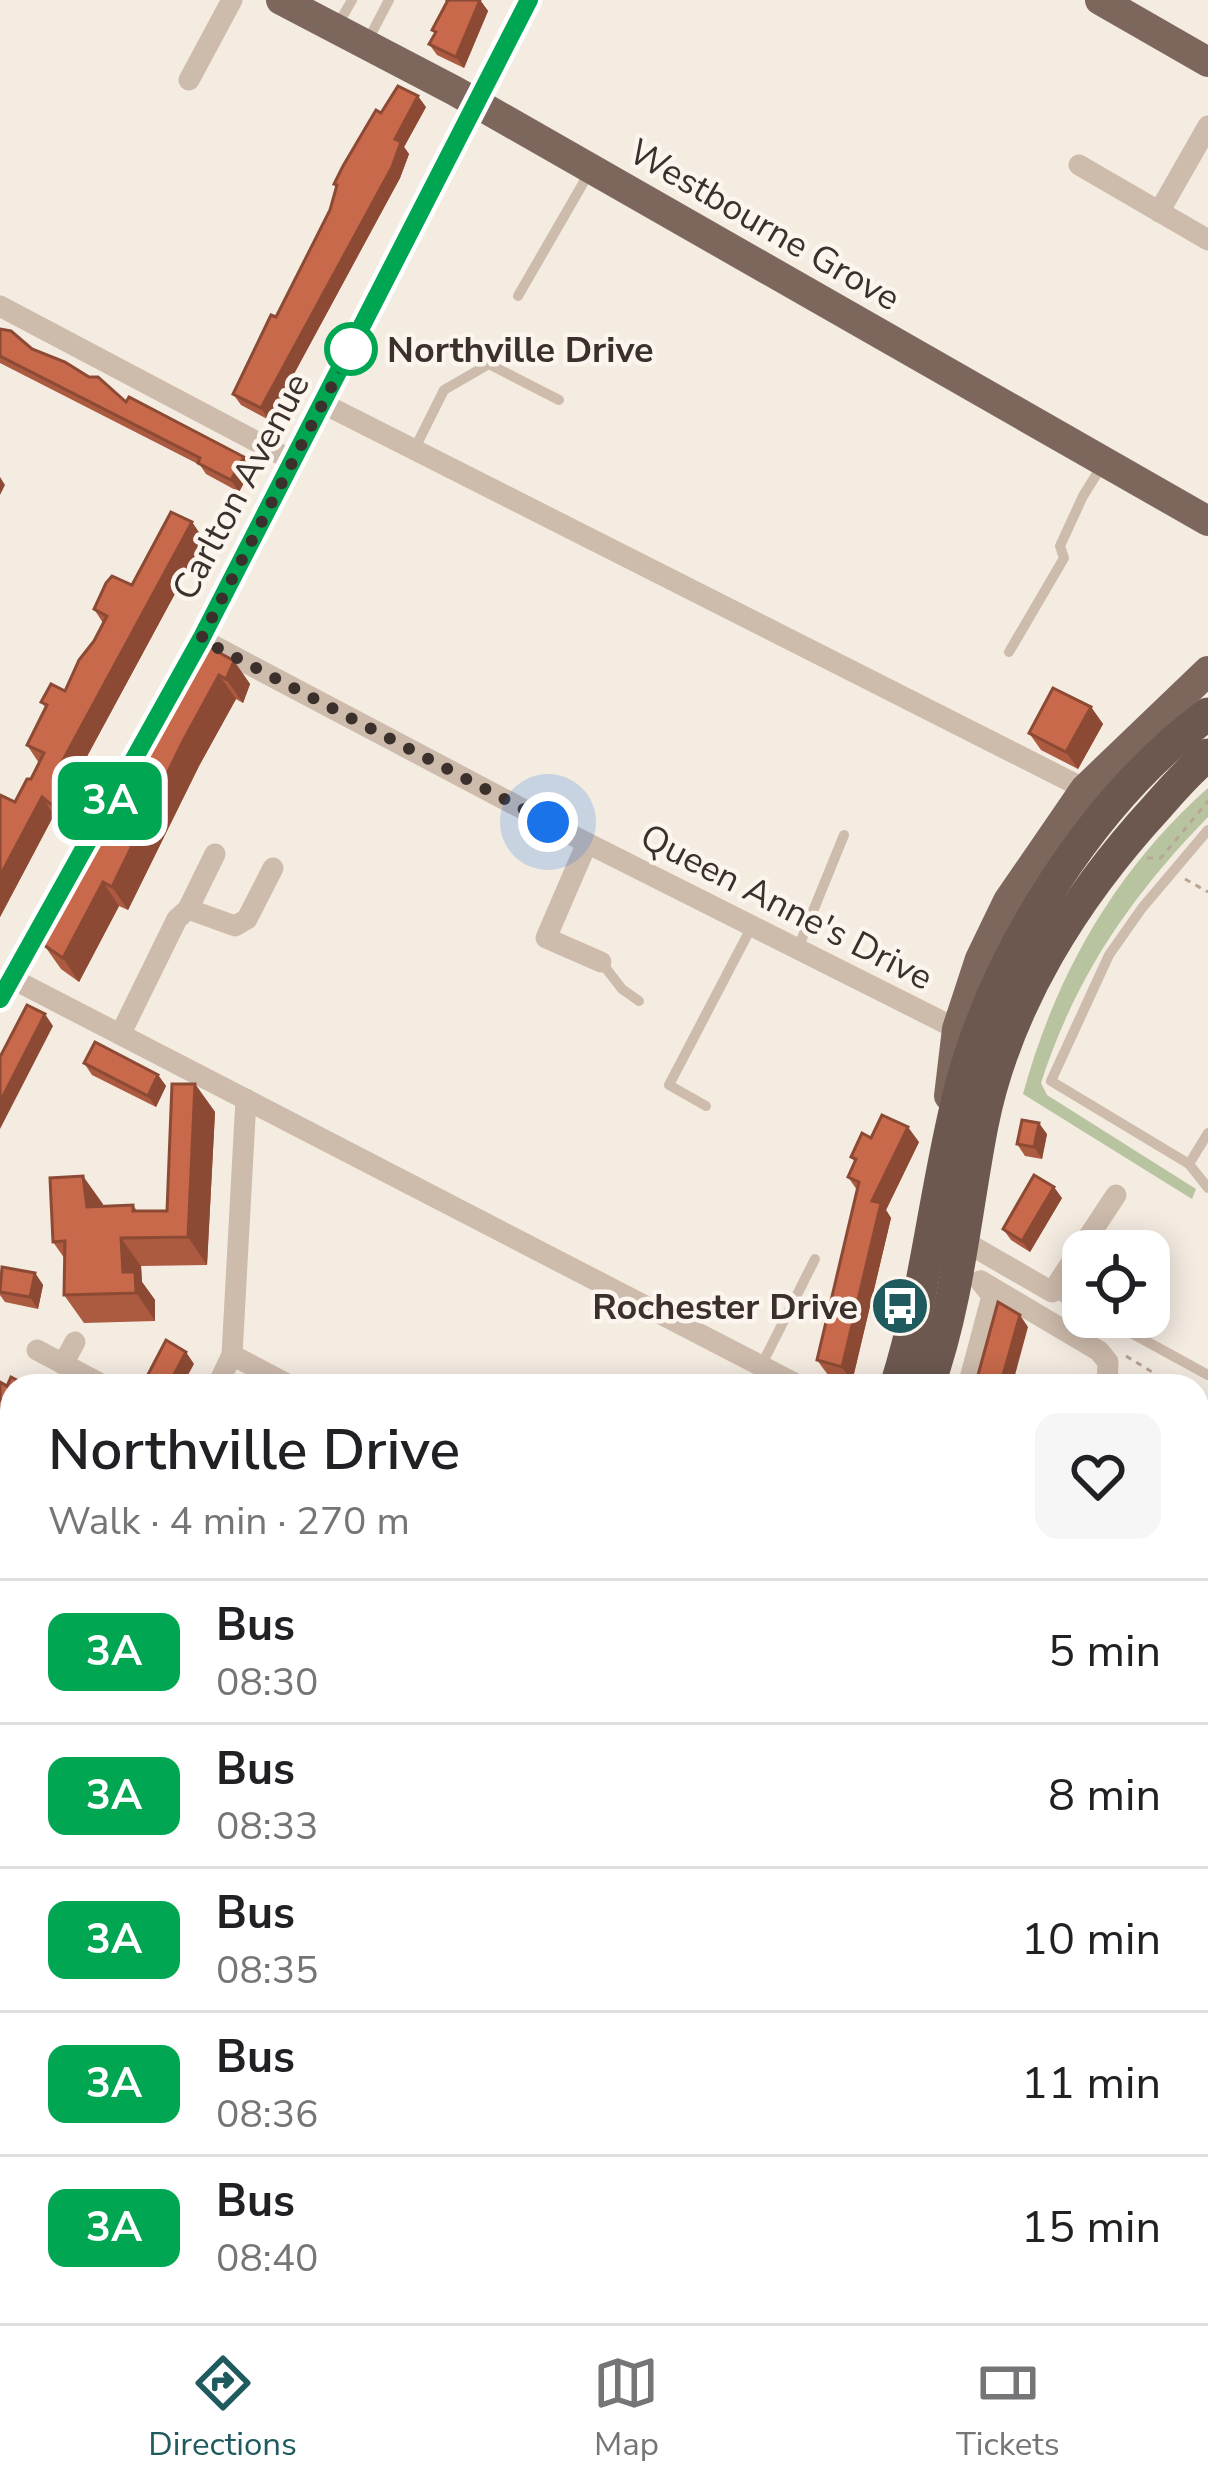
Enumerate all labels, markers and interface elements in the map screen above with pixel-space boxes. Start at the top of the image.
street label: Westbourne Grove [620,128,909,323]
marker: Northville Drive [326,324,376,374]
place label: Northville Drive [387,326,654,375]
street label: Carlton Avenue [161,365,322,609]
line badge: 3A [56,762,164,840]
text: 3A [82,772,138,829]
your location [518,792,578,852]
street label: Queen Anne's Drive [632,812,941,1002]
map controls [1062,1230,1170,1338]
button: locate [1062,1230,1170,1338]
bus stop icon: Rochester Drive [869,1275,931,1337]
place label: Rochester Drive [592,1283,858,1332]
text: Northville Drive [48,1411,460,1489]
button: heart [1035,1413,1161,1539]
text: Walk · 4 min · 270 m [48,1495,410,1548]
text: Bus [216,1595,295,1656]
text: 5 min [1048,1621,1161,1682]
text: 3A [86,1623,142,1680]
text: 08:30 [216,1656,319,1709]
text: Bus [216,1739,295,1800]
text: 8 min [1048,1765,1161,1826]
text: 3A [86,1767,142,1824]
text: 08:33 [216,1800,319,1853]
text: Bus [216,1883,295,1944]
text: 10 min [1021,1909,1161,1970]
text: 3A [86,1911,142,1968]
text: 08:35 [216,1944,319,1997]
text: Bus [216,2027,295,2088]
text: 11 min [1021,2053,1161,2114]
text: 3A [86,2055,142,2112]
text: 08:36 [216,2088,319,2141]
text: Bus [216,2171,295,2232]
text: 15 min [1021,2197,1161,2258]
text: 3A [86,2199,142,2256]
text: 08:40 [216,2232,319,2285]
tab: Directions [148,2350,297,2467]
tab: Map [593,2350,659,2467]
tab: Tickets [956,2350,1060,2467]

